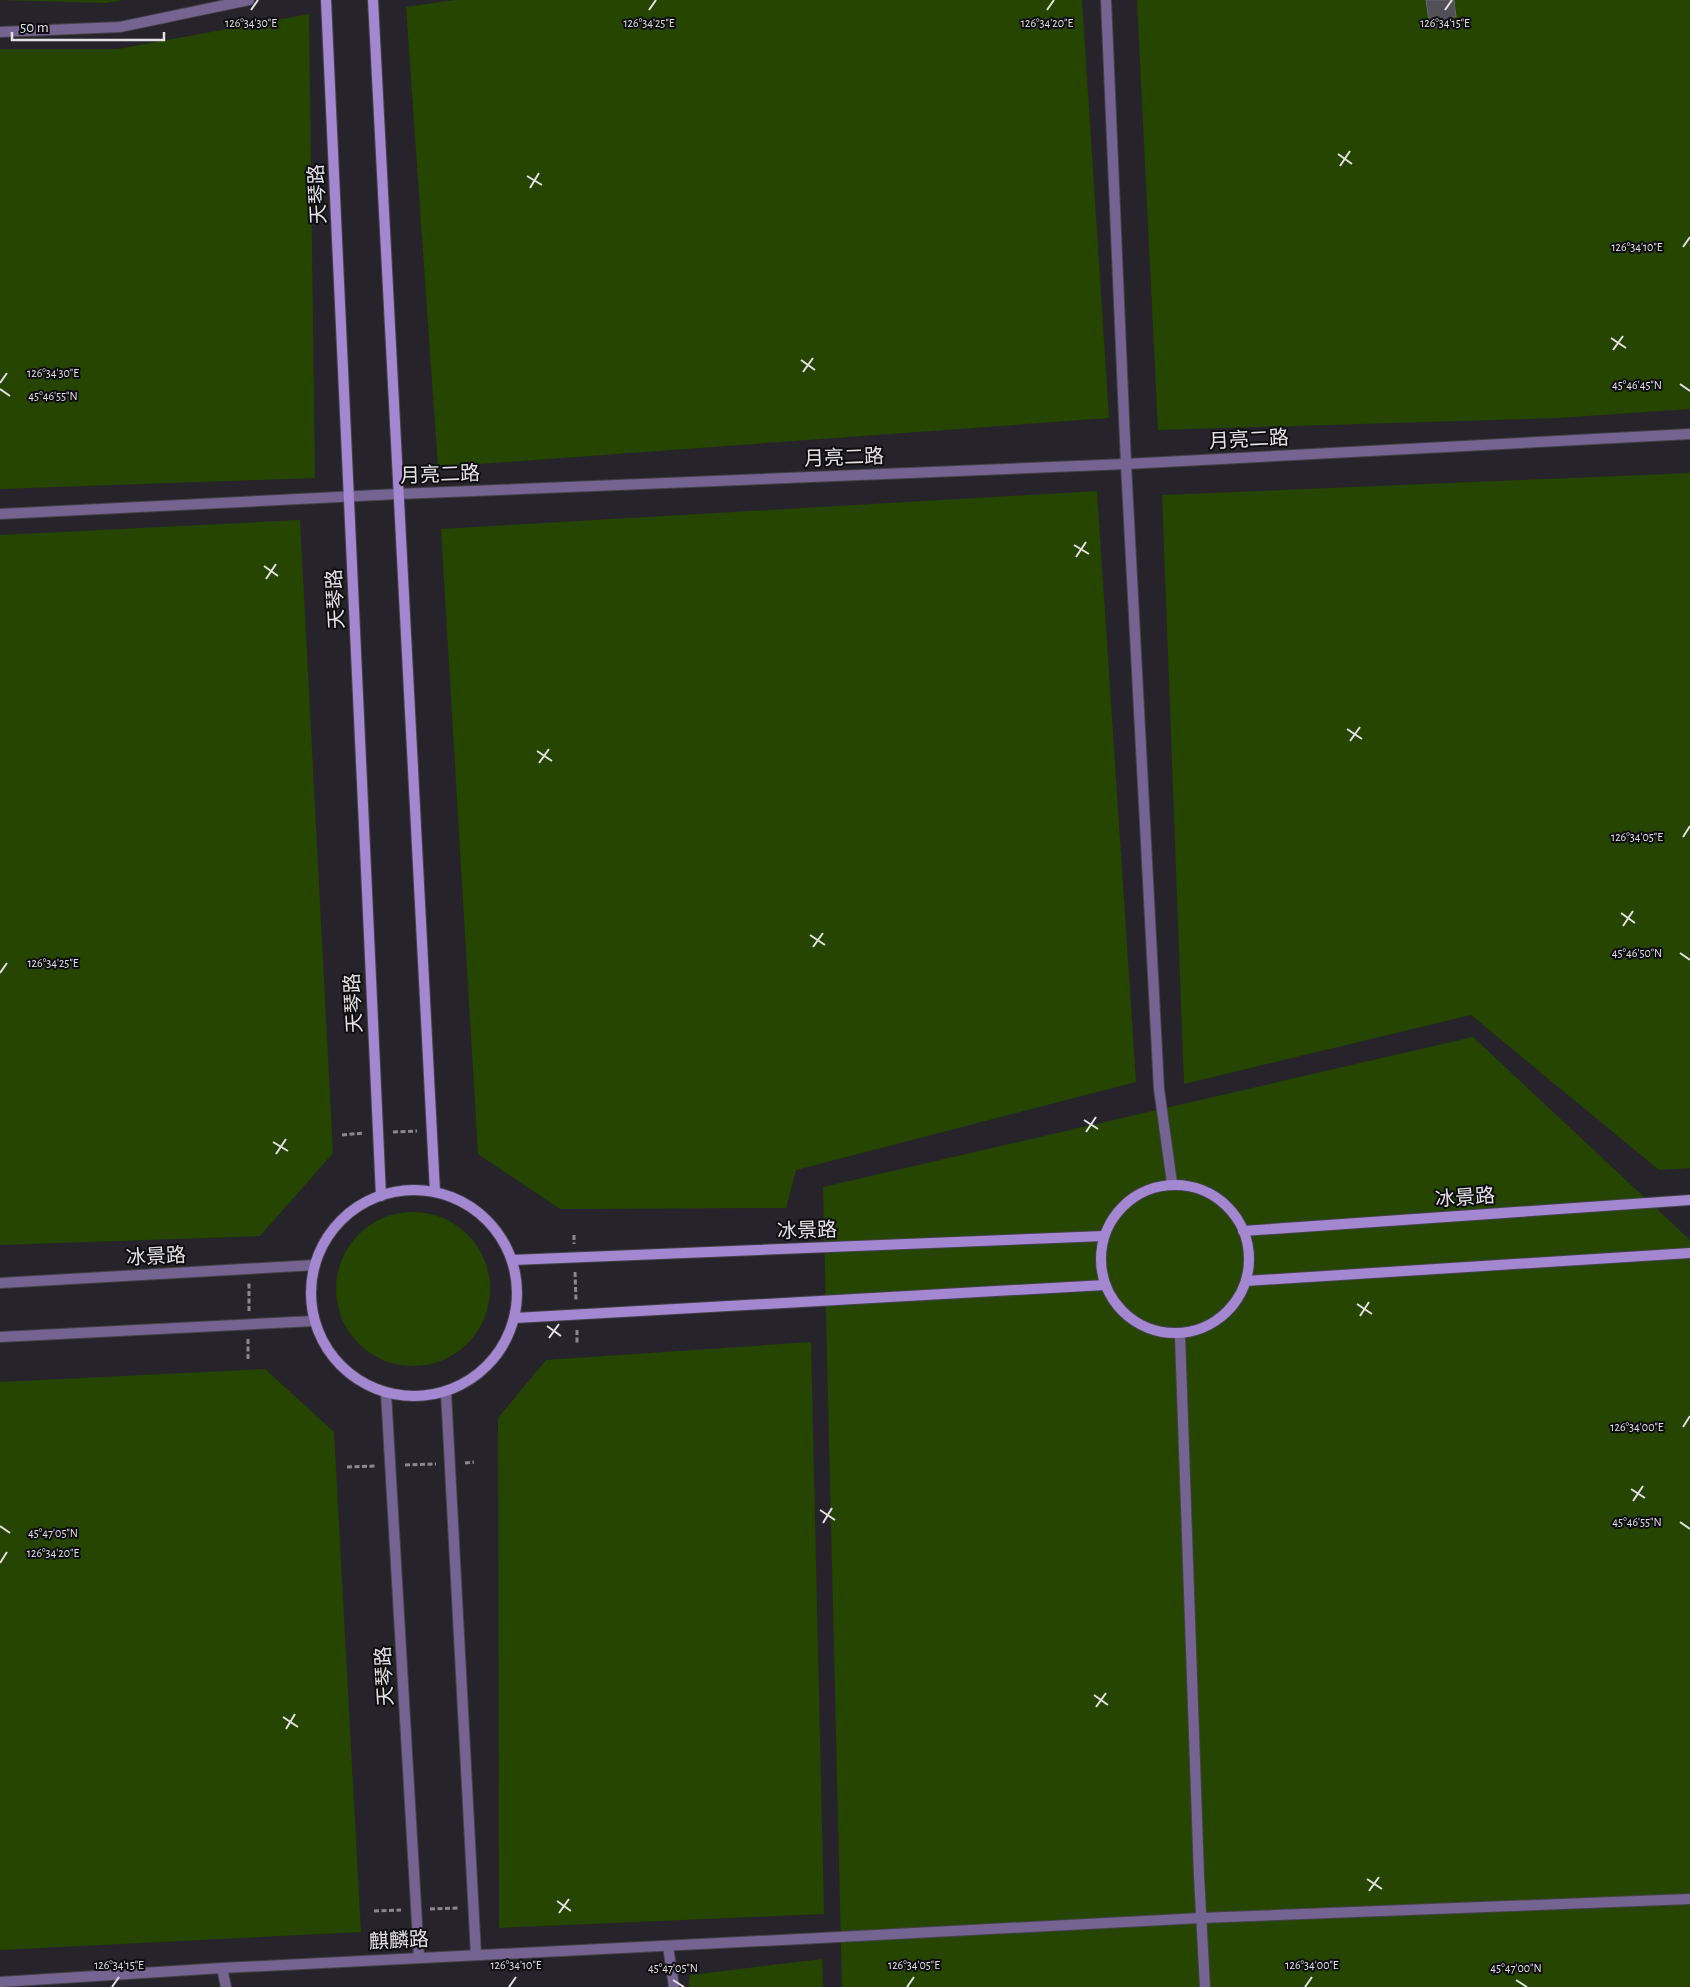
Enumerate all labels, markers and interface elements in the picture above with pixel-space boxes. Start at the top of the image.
scale bar [12,10,165,42]
text: 126°34'30"E [225,17,277,29]
text: 126°34'25"E [623,17,675,29]
text: 126°34'20"E [1021,17,1073,29]
text: 126°34'15"E [1420,17,1470,29]
text: 50 m [20,20,49,35]
street label: 天琴路 [305,164,330,225]
text: 126°34'10"E [1611,241,1663,253]
text: 126°34'30"E [27,367,79,379]
text: 45°46'45"N [1612,379,1662,391]
text: 45°46'55"N [28,390,78,402]
street label: 月亮二路 [1208,427,1289,452]
street label: 月亮二路 [804,446,884,469]
street label: 月亮二路 [400,463,480,486]
street label: 天琴路 [323,569,348,630]
text: 126°34'05"E [1611,831,1663,843]
text: 45°46'50"N [1612,947,1662,959]
text: 126°34'25"E [27,957,79,969]
street label: 天琴路 [341,973,366,1034]
street label: 冰景路 [1434,1185,1496,1210]
street label: 冰景路 [777,1219,837,1242]
street label: 冰景路 [125,1244,186,1269]
text: 126°34'00"E [1610,1421,1664,1433]
text: 45°46'55"N [1612,1516,1662,1528]
text: 45°47'05"N [28,1527,78,1539]
text: 126°34'20"E [27,1547,79,1559]
street label: 天琴路 [372,1646,397,1707]
street label: 麒麟路 [368,1928,429,1953]
text: 126°34'15"E [94,1959,144,1971]
text: 126°34'10"E [490,1959,542,1971]
text: 126°34'05"E [888,1959,940,1971]
text: 126°34'00"E [1285,1959,1339,1971]
text: 45°47'05"N [648,1962,698,1974]
text: 45°47'00"N [1490,1962,1542,1974]

